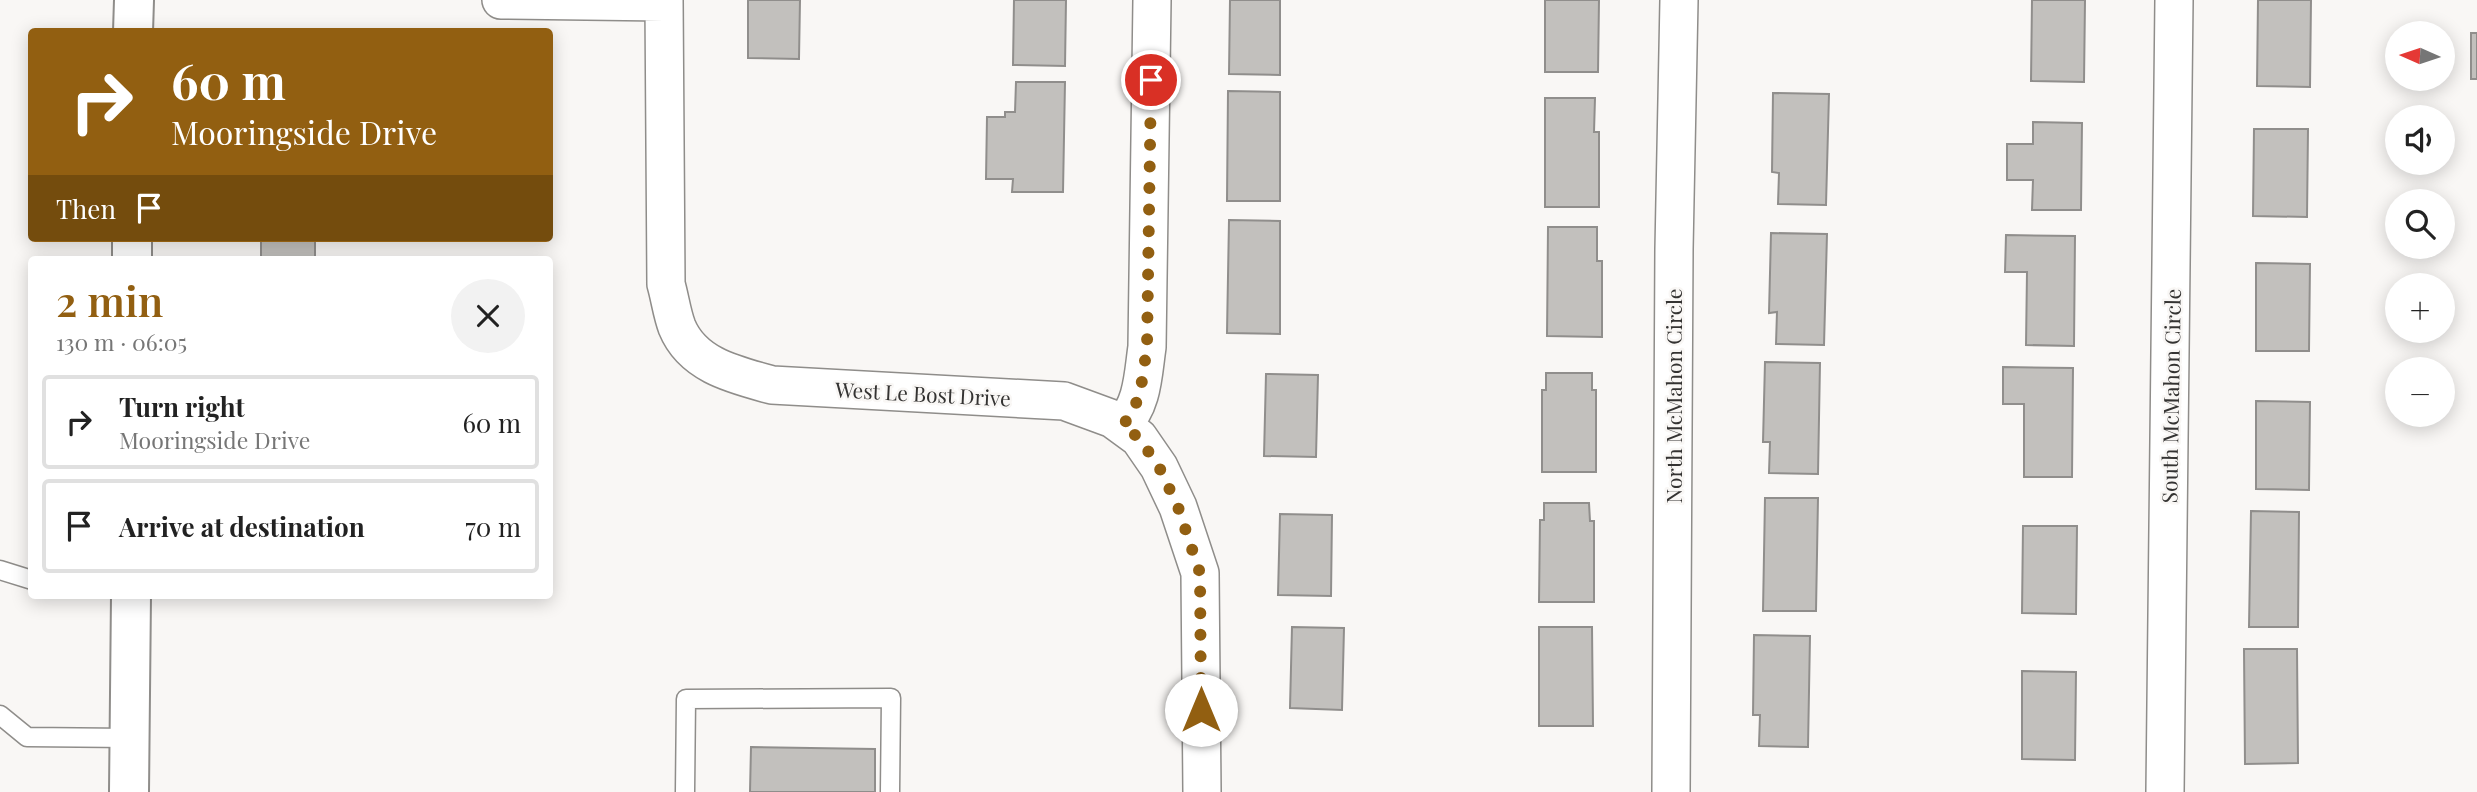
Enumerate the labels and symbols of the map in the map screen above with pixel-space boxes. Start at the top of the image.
north arrow [2385,21,2455,91]
pin [1121,50,1181,110]
street label: South McMahon Circle [2154,288,2186,504]
street label: North McMahon Circle [1659,289,1687,503]
street label: West Le Bost Drive [834,374,1011,412]
position arrow [1164,673,1238,747]

